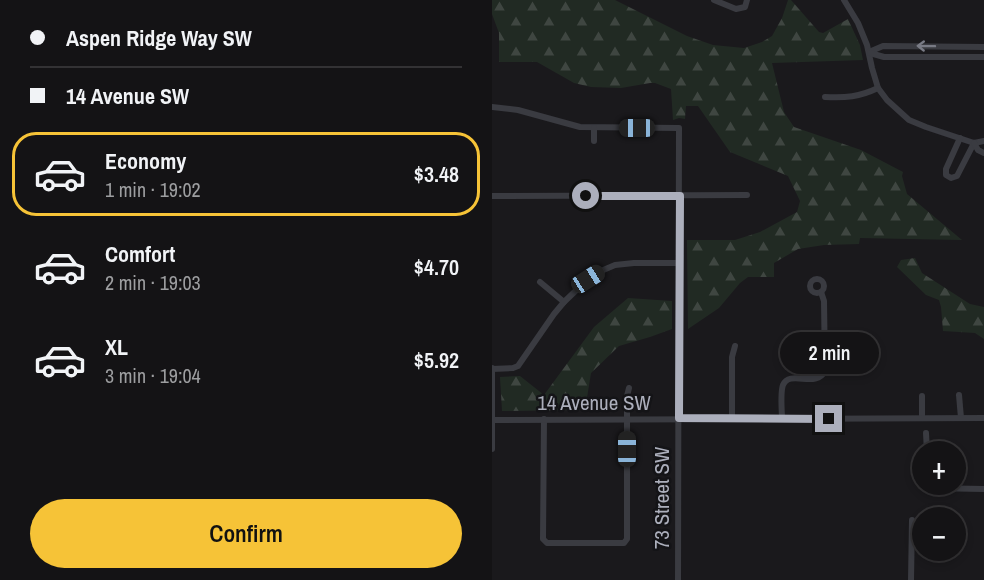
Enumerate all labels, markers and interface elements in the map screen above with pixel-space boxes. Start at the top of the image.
text: Aspen Ridge Way SW [66,23,252,53]
one-way arrow [916,40,936,52]
text: 14 Avenue SW [66,81,189,111]
car [619,119,655,137]
text: Economy [105,146,186,176]
icon: car [33,147,87,201]
text: $3.48 [414,159,459,189]
text: 1 min · 19:02 [105,176,201,203]
route start [572,182,599,209]
text: Comfort [105,239,175,269]
icon: car [33,240,87,294]
text: $4.70 [414,252,459,282]
car [568,262,608,296]
text: 2 min · 19:03 [105,269,201,296]
text: XL [105,332,128,362]
callout: 2 min [780,332,878,374]
icon: car [33,333,87,387]
text: 2 min [808,339,851,366]
text: $5.92 [414,345,459,375]
text: 3 min · 19:04 [105,362,201,389]
street label: 14 Avenue SW [537,388,652,417]
route end [815,405,842,432]
car [618,431,636,467]
map controls [912,441,966,561]
button: + [912,441,966,495]
street label: 73 Street SW [647,446,676,549]
button: Confirm [30,499,462,568]
button: − [912,507,966,561]

